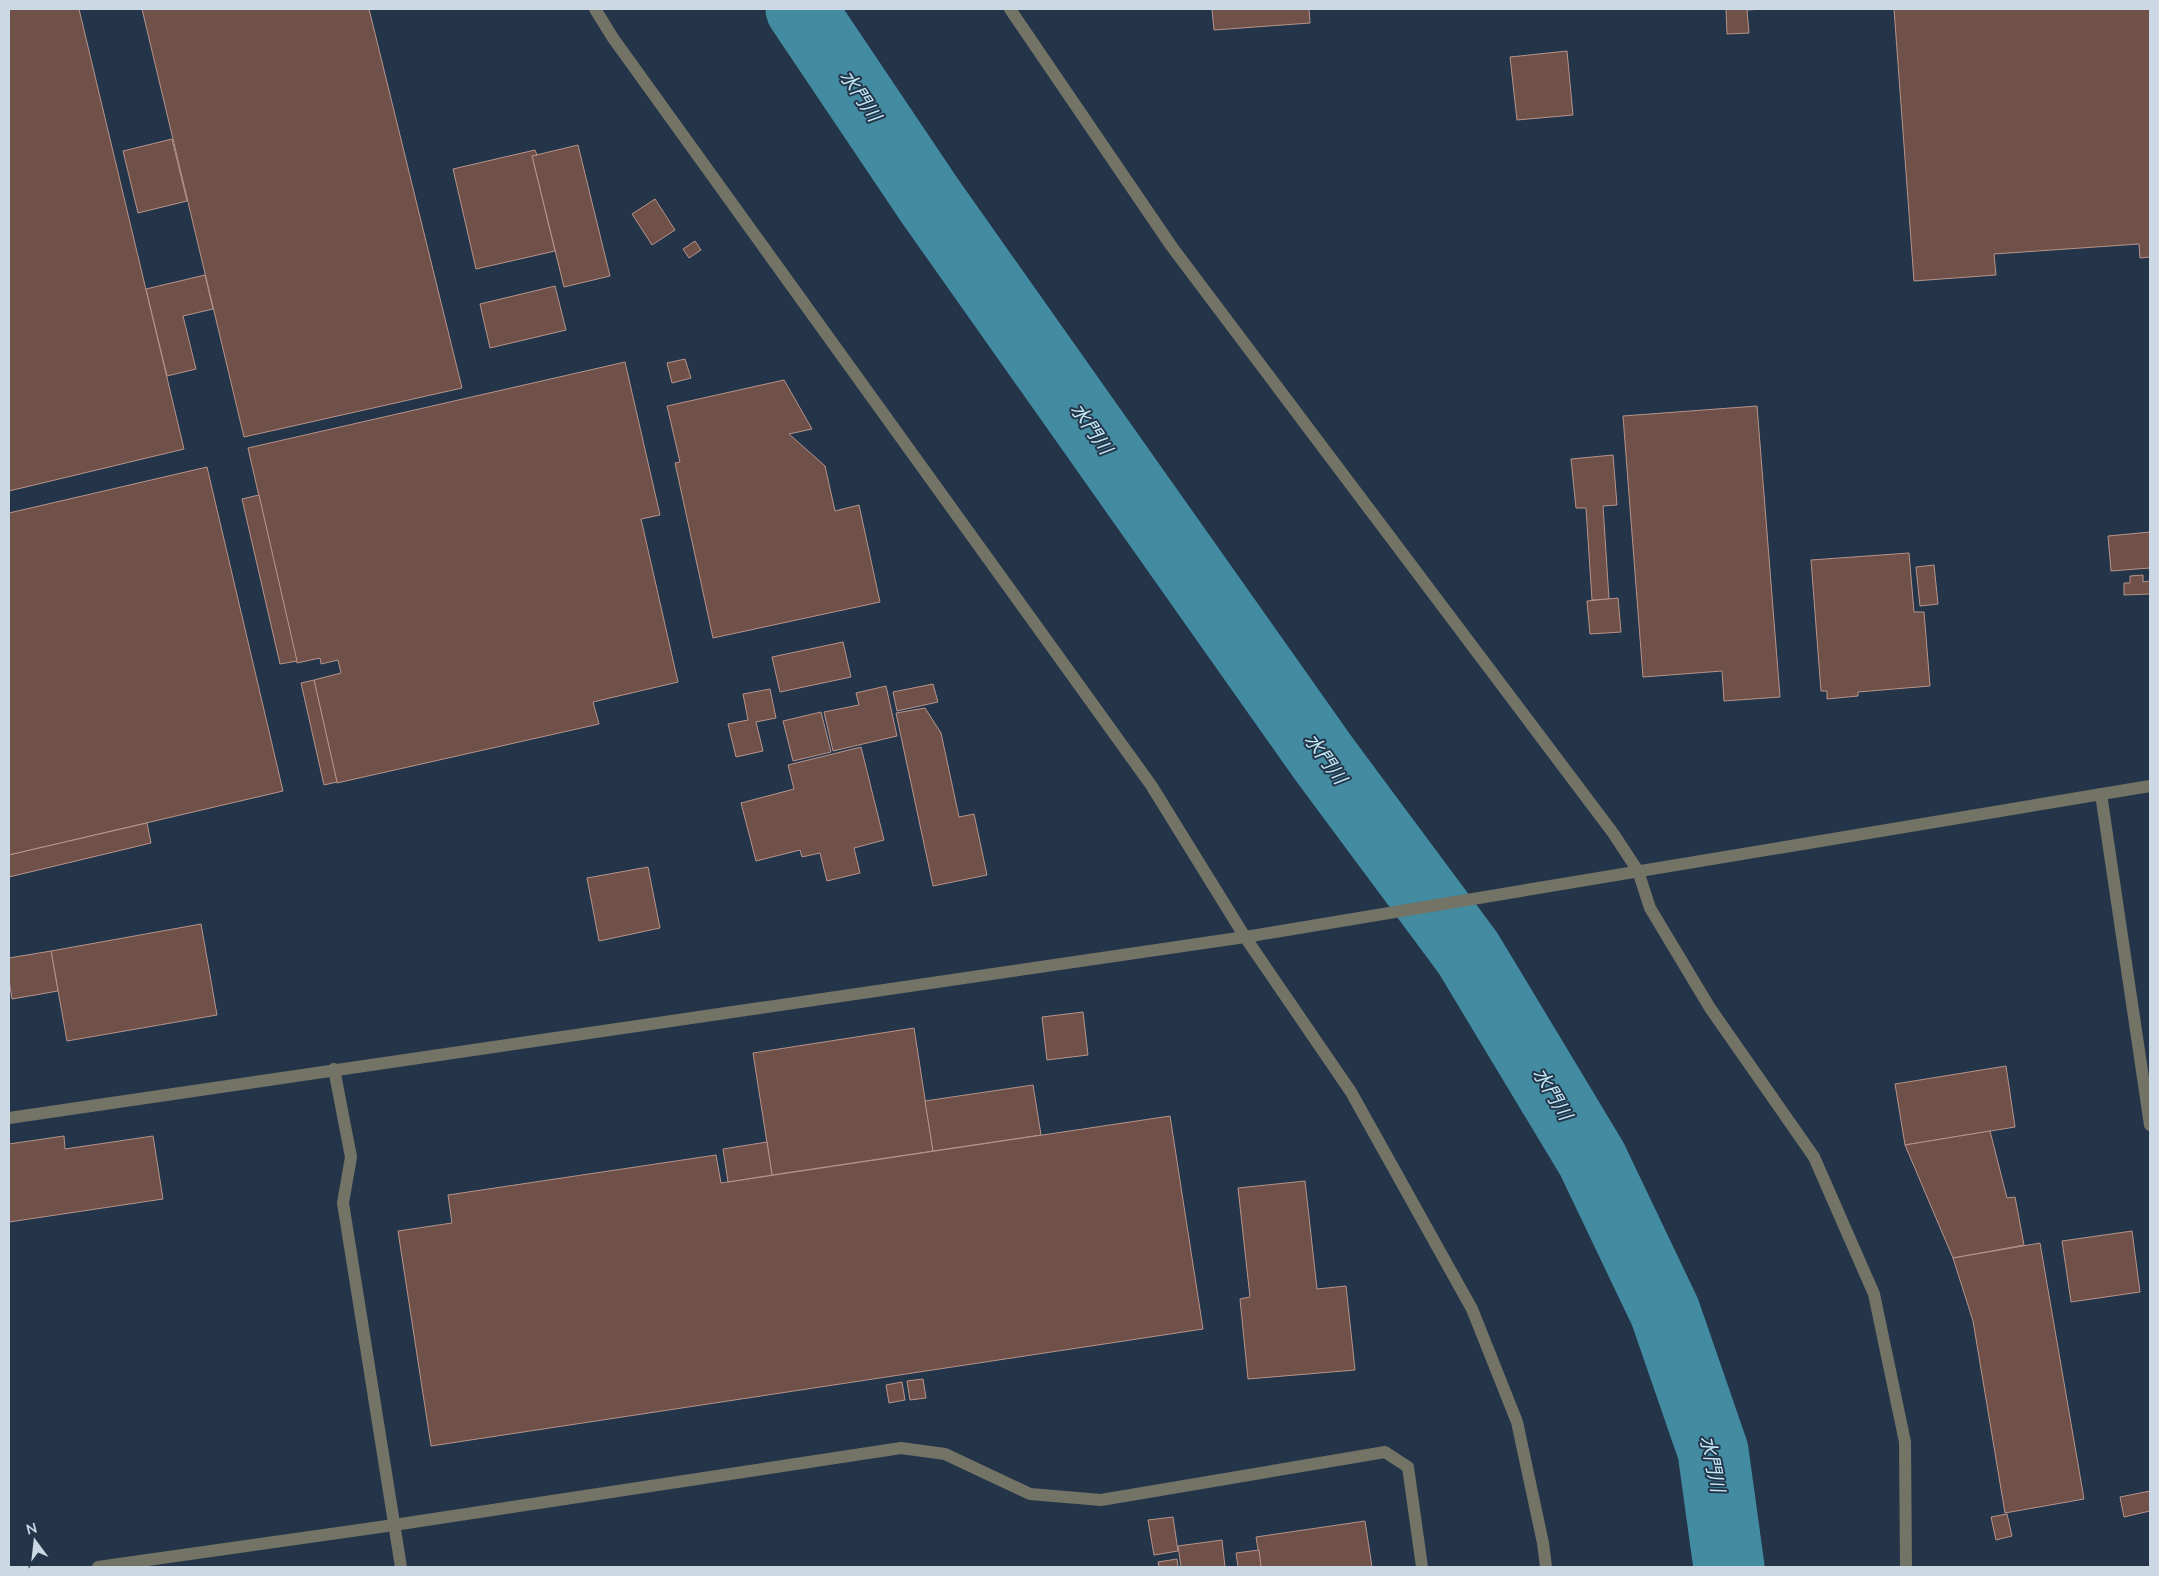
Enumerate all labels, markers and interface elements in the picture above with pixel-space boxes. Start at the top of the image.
water label: 水門川 [833,65,888,129]
water label: 水門川 [1064,398,1119,461]
water label: 水門川 [1298,728,1353,791]
water label: 水門川 [1526,1063,1579,1127]
water label: 水門川 [1693,1433,1731,1497]
north arrow [10,1516,60,1566]
text: N [24,1518,39,1539]

